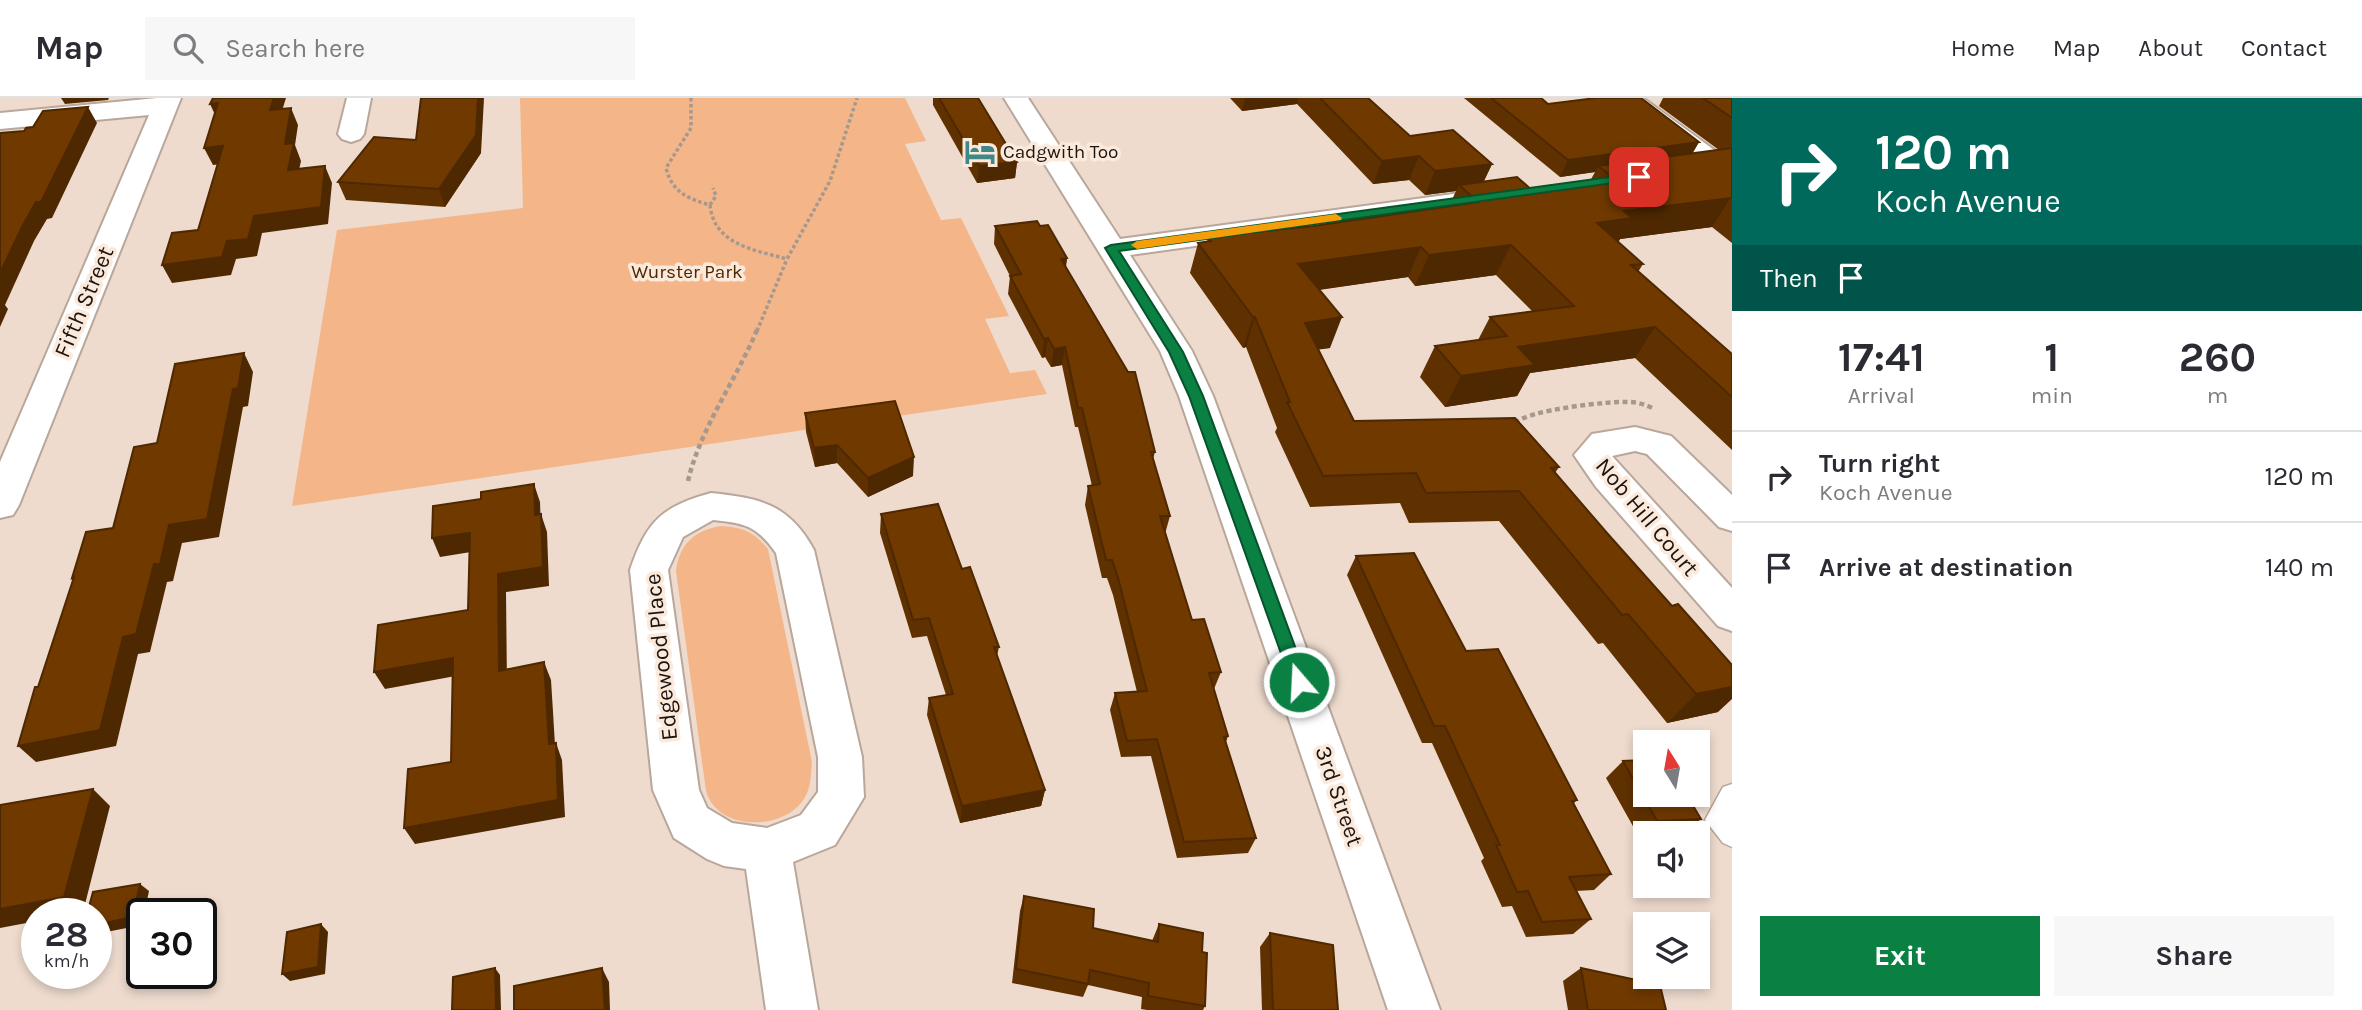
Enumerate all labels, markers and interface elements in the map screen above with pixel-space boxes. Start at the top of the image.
search box [145,17,635,80]
text: Map [35,29,103,67]
icon: search [169,29,207,67]
text: Search here [225,33,365,64]
text: Home [1951,34,2015,62]
text: Map [2053,34,2100,62]
text: About [2138,34,2203,62]
text: Contact [2241,34,2327,62]
text: 120 m [1875,124,2012,181]
icon: right [1760,126,1851,217]
hotel icon: Cadgwith Too [963,135,997,169]
place label: Cadgwith Too [1003,141,1118,163]
pin [1609,147,1669,207]
icon: arrive [1620,158,1658,196]
text: Koch Avenue [1875,183,2061,220]
street label: Fifth Street [49,242,120,362]
icon: arrive [1832,259,1870,297]
park label: Wurster Park [631,261,743,283]
text: Then [1760,263,1818,294]
text: 17:41 [1838,332,1925,382]
text: 1 [2044,332,2059,382]
text: 260 [2179,332,2256,382]
text: Arrival [1848,382,1915,409]
text: min [2031,382,2073,409]
text: m [2207,382,2228,409]
text: Turn right [1819,448,1940,479]
street label: Nob Hill Court [1590,453,1704,582]
icon: right [1760,458,1798,496]
text: 120 m [2264,461,2334,492]
text: Koch Avenue [1819,479,1952,506]
icon: arrive [1760,549,1798,587]
text: Arrive at destination [1819,552,2073,583]
text: 140 m [2265,552,2334,583]
street label: Edgewood Place [639,572,683,742]
position arrow [1262,645,1336,719]
north arrow [1633,730,1710,807]
map controls [1633,730,1710,989]
street label: 3rd Street [1309,742,1369,850]
button: sound [1633,821,1710,898]
speed limit sign: 30 [126,898,217,989]
button: layers [1633,912,1710,989]
text: 28 [45,914,88,955]
button: Exit [1760,916,2040,996]
button: Share [2054,916,2334,996]
text: km/h [44,950,89,972]

